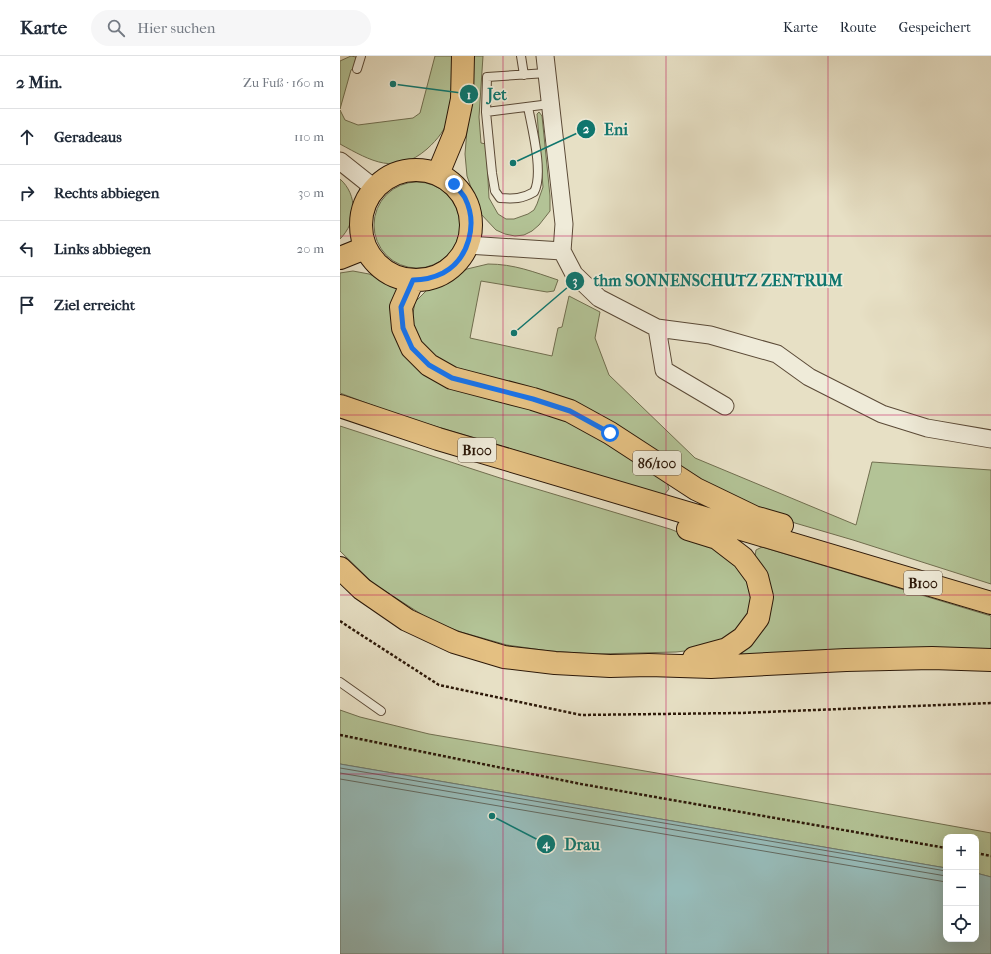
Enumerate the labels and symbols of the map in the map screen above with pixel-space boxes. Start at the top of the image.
callout: Jet [459,80,514,108]
text: Jet [485,85,507,105]
text: 1 [467,88,471,102]
callout: Eni [576,115,636,143]
text: Eni [604,120,628,139]
text: 2 [583,122,590,136]
route end [445,175,463,193]
callout: thm SONNENSCHUTZ ZENTRUM [565,267,850,295]
text: thm SONNENSCHUTZ ZENTRUM [592,271,843,290]
text: 3 [573,274,578,289]
route start [601,424,619,442]
road number: B100 [458,438,496,462]
road number: 86/100 [633,451,681,475]
road number: B100 [904,571,942,595]
callout: Drau [536,830,607,858]
text: Drau [564,835,601,854]
text: 4 [541,837,550,852]

